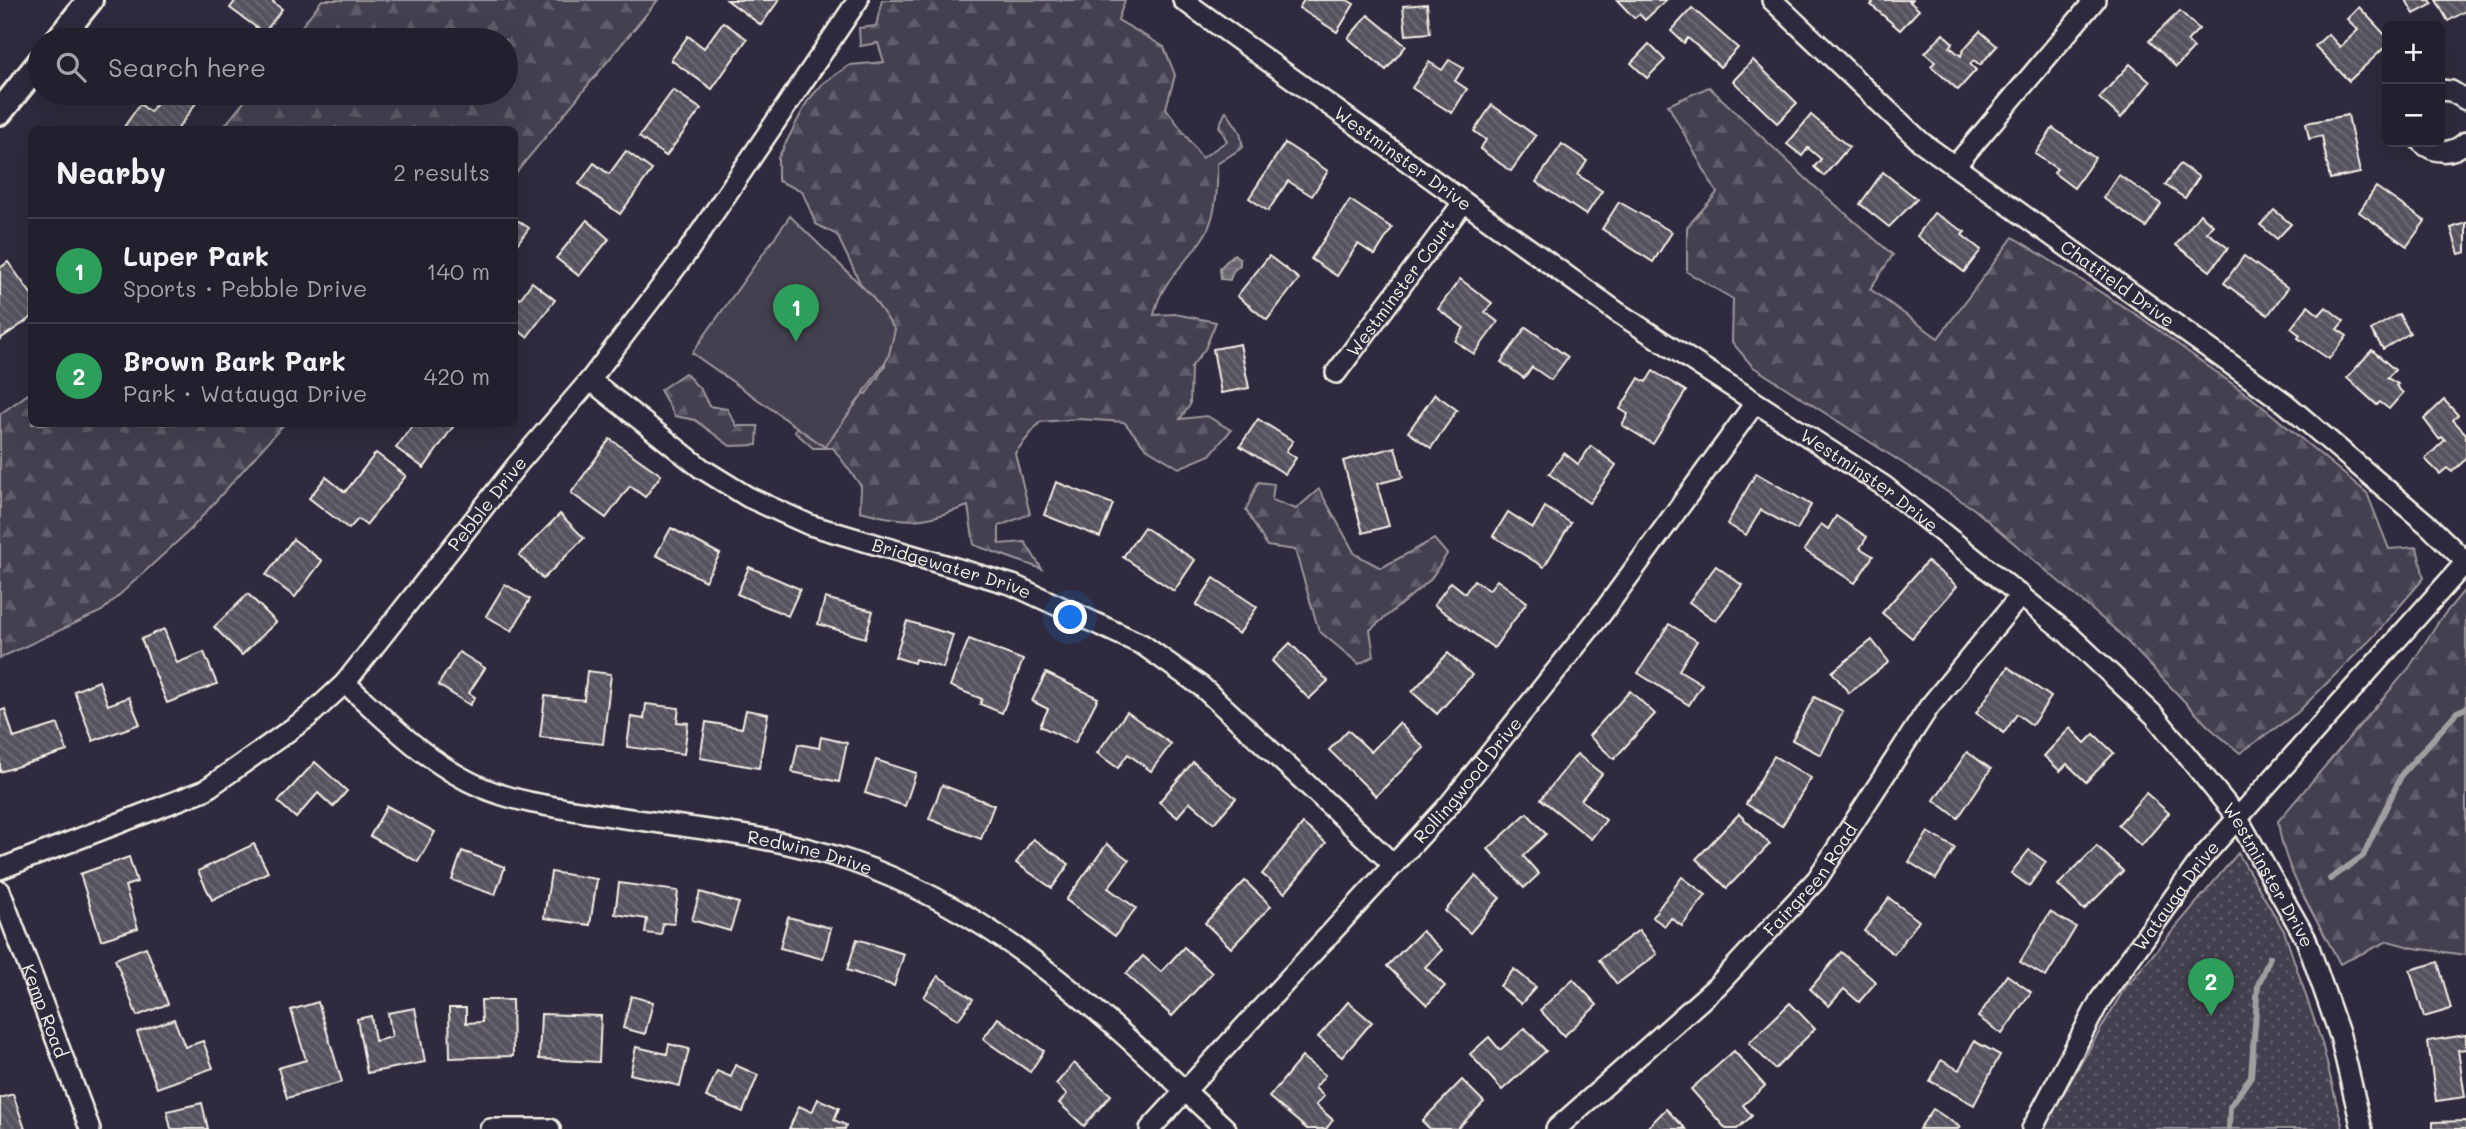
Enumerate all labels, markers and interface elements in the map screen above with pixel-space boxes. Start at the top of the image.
map controls [2382,21,2445,147]
button: + [2382,21,2445,84]
search box [28,28,518,105]
icon: search [52,48,90,86]
text: Search here [108,50,266,84]
button: − [2382,84,2445,147]
street label: Westminster Drive [1330,101,1477,216]
text: Nearby [56,152,166,192]
text: 2 results [393,157,490,187]
street label: Westminster Court [1341,213,1459,361]
street label: Chatfield Drive [2056,234,2180,332]
text: Luper Park [123,239,269,273]
text: 1 [74,256,84,286]
text: 140 m [426,256,490,286]
text: Sports · Pebble Drive [123,273,367,303]
pin: 1 [773,284,819,342]
text: Brown Bark Park [123,344,346,378]
text: 2 [73,361,85,391]
text: 420 m [424,361,490,391]
text: Park · Watauga Drive [123,378,367,408]
street label: Westminster Drive [1796,423,1944,537]
street label: Pebble Drive [442,451,531,556]
street label: Bridgewater Drive [869,532,1035,604]
your location [1053,600,1087,634]
street label: Rollingwood Drive [1408,712,1527,848]
street label: Westminster Drive [2218,797,2320,950]
street label: Fairgreen Road [1758,819,1862,941]
street label: Redwine Drive [746,824,876,880]
street label: Watauga Drive [2127,835,2224,955]
pin: 2 [2188,958,2234,1016]
street label: Kemp Road [17,961,74,1061]

